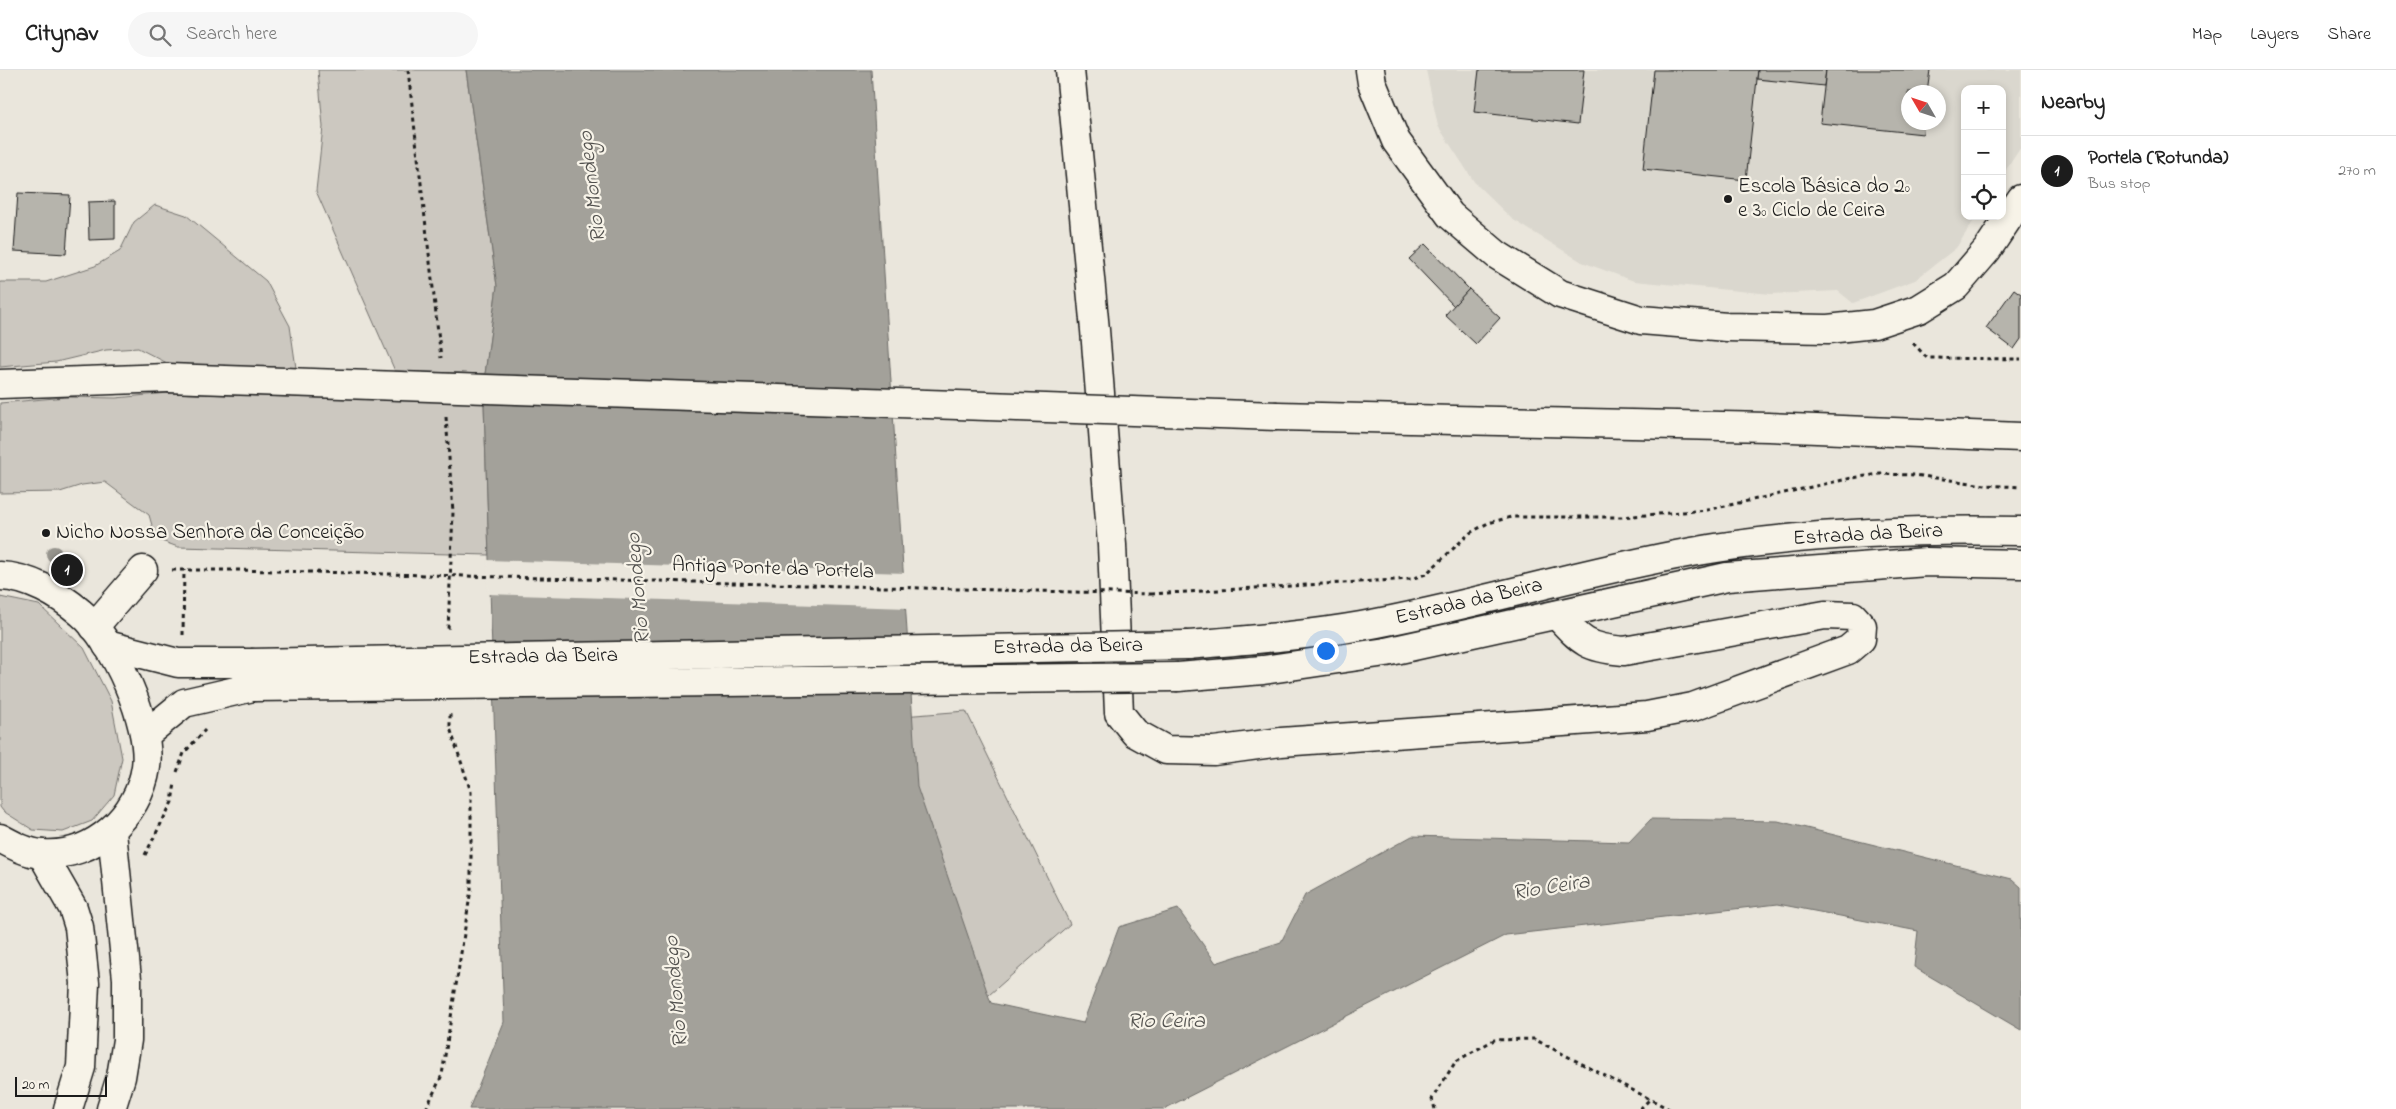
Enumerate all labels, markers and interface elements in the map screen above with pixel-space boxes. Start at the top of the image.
search box [128,12,478,57]
text: Citynav [25,17,98,52]
icon: search [146,21,174,49]
text: Search here [186,21,277,48]
text: Map [2192,22,2222,48]
text: Layers [2250,22,2300,48]
text: Share [2328,22,2371,48]
north arrow [1901,85,1946,130]
map controls [1961,85,2006,220]
button: + [1961,85,2006,130]
text: Nearby [2041,88,2105,118]
water label: Rio Mondego [570,128,616,245]
button: − [1961,130,2006,175]
text: Portela (Rotunda) [2088,145,2228,172]
text: 1 [2054,159,2060,183]
text: 270 m [2338,159,2376,183]
place label: Escola Básica do 2º e 3º Ciclo de Ceira [1738,172,1910,226]
text: Bus stop [2088,172,2151,196]
button: locate [1961,175,2006,220]
marker: Escola Básica do 2º e 3º Ciclo de Ceira [1722,193,1734,205]
street label: Estrada da Beira [1792,516,1944,554]
place label: Nicho Nossa Senhora da Conceição [56,518,364,548]
marker: Nicho Nossa Senhora da Conceição [40,527,52,539]
water label: Rio Mondego [618,530,660,646]
street label: Antiga Ponte da Portela [671,550,875,590]
pin: 1 [51,551,83,589]
street label: Estrada da Beira [1392,570,1546,634]
street label: Estrada da Beira [993,631,1143,663]
your location [1313,638,1339,664]
street label: Estrada da Beira [468,641,618,673]
water label: Rio Ceira [1510,866,1593,910]
water label: Rio Mondego [656,933,698,1049]
water label: Rio Ceira [1127,1006,1206,1038]
scale bar [15,1074,108,1097]
text: 20 m [22,1075,49,1096]

